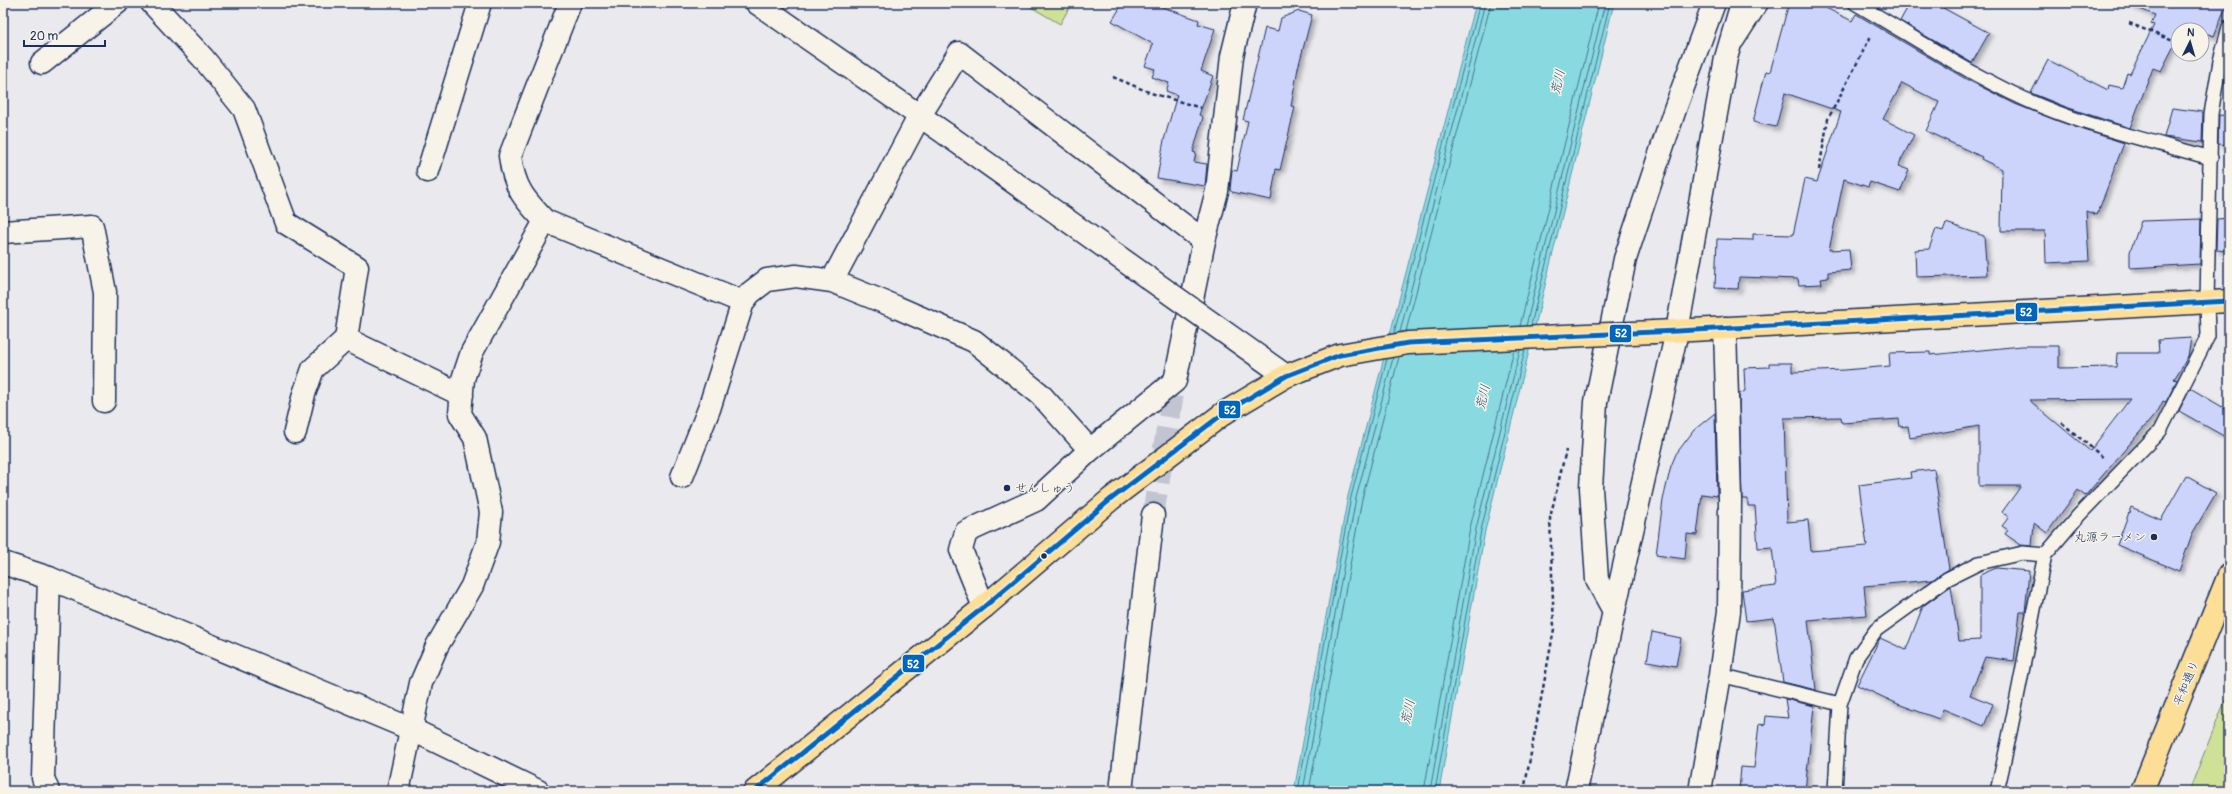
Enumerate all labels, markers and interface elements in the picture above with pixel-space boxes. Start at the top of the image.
scale bar [24,22,105,48]
north arrow [2170,22,2210,62]
text: N [2187,26,2196,39]
text: 20 m [30,29,59,44]
water label: 荒川 [1547,68,1569,97]
line badge: 52 [2015,302,2038,322]
text: 52 [2020,306,2032,319]
line badge: 52 [1609,324,1632,343]
text: 52 [1615,327,1627,340]
water label: 荒川 [1472,383,1494,412]
line badge: 52 [1218,400,1241,419]
text: 52 [1224,404,1236,417]
place label: せんしゅう [1015,481,1075,496]
marker: せんしゅう [1002,483,1012,493]
place label: 丸源ラーメン [2074,530,2146,545]
marker: 丸源ラーメン [2149,532,2159,542]
unlabelled marker [1039,551,1049,561]
line badge: 52 [902,654,925,673]
text: 52 [907,658,919,671]
street label: 平和通り [2171,658,2202,708]
water label: 荒川 [1397,698,1419,727]

